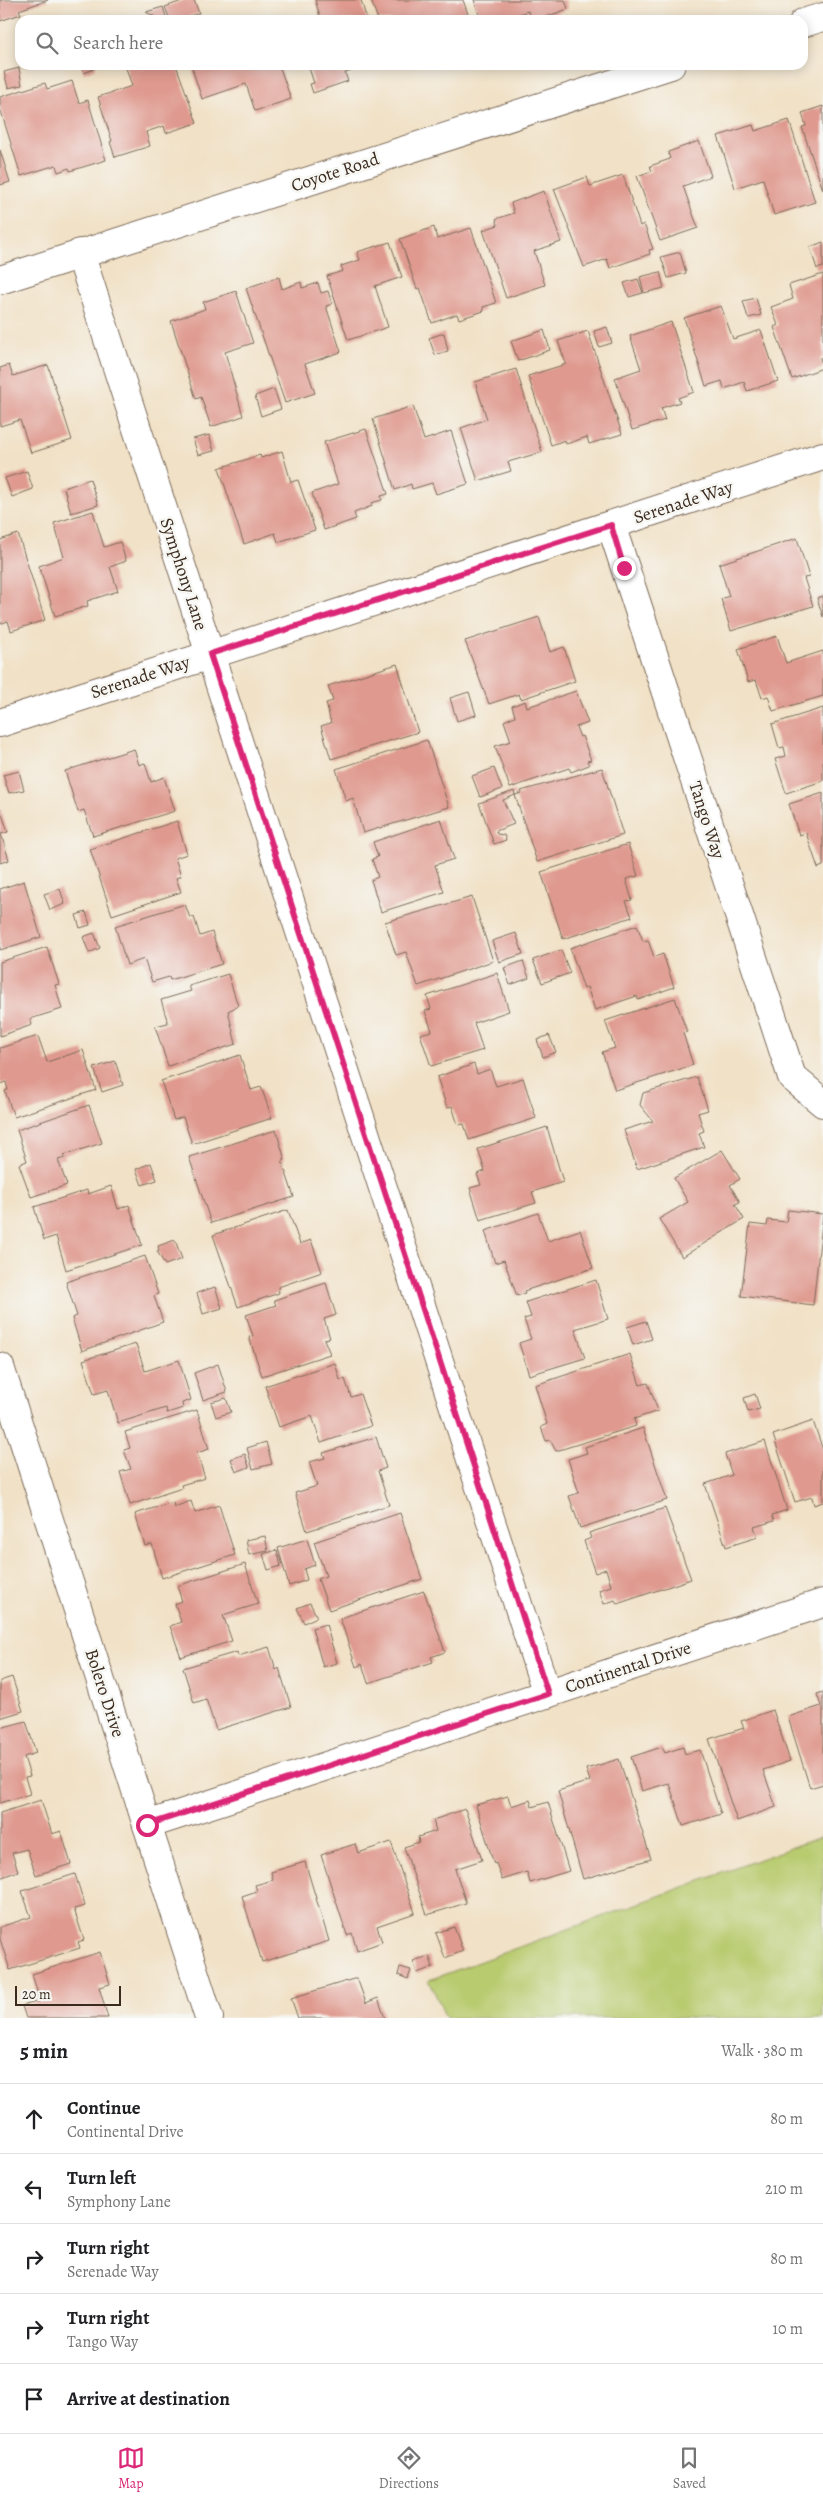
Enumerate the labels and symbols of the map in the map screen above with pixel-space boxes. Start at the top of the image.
street label: Coyote Road [288,146,382,198]
street label: Serenade Way [630,474,737,529]
street label: Symphony Lane [155,515,213,633]
route end [613,557,636,580]
street label: Serenade Way [87,649,194,704]
street label: Tango Way [683,778,731,863]
street label: Continental Drive [562,1635,694,1699]
street label: Bolero Drive [79,1646,131,1740]
route start [136,1814,159,1837]
scale bar [15,1983,121,2006]

